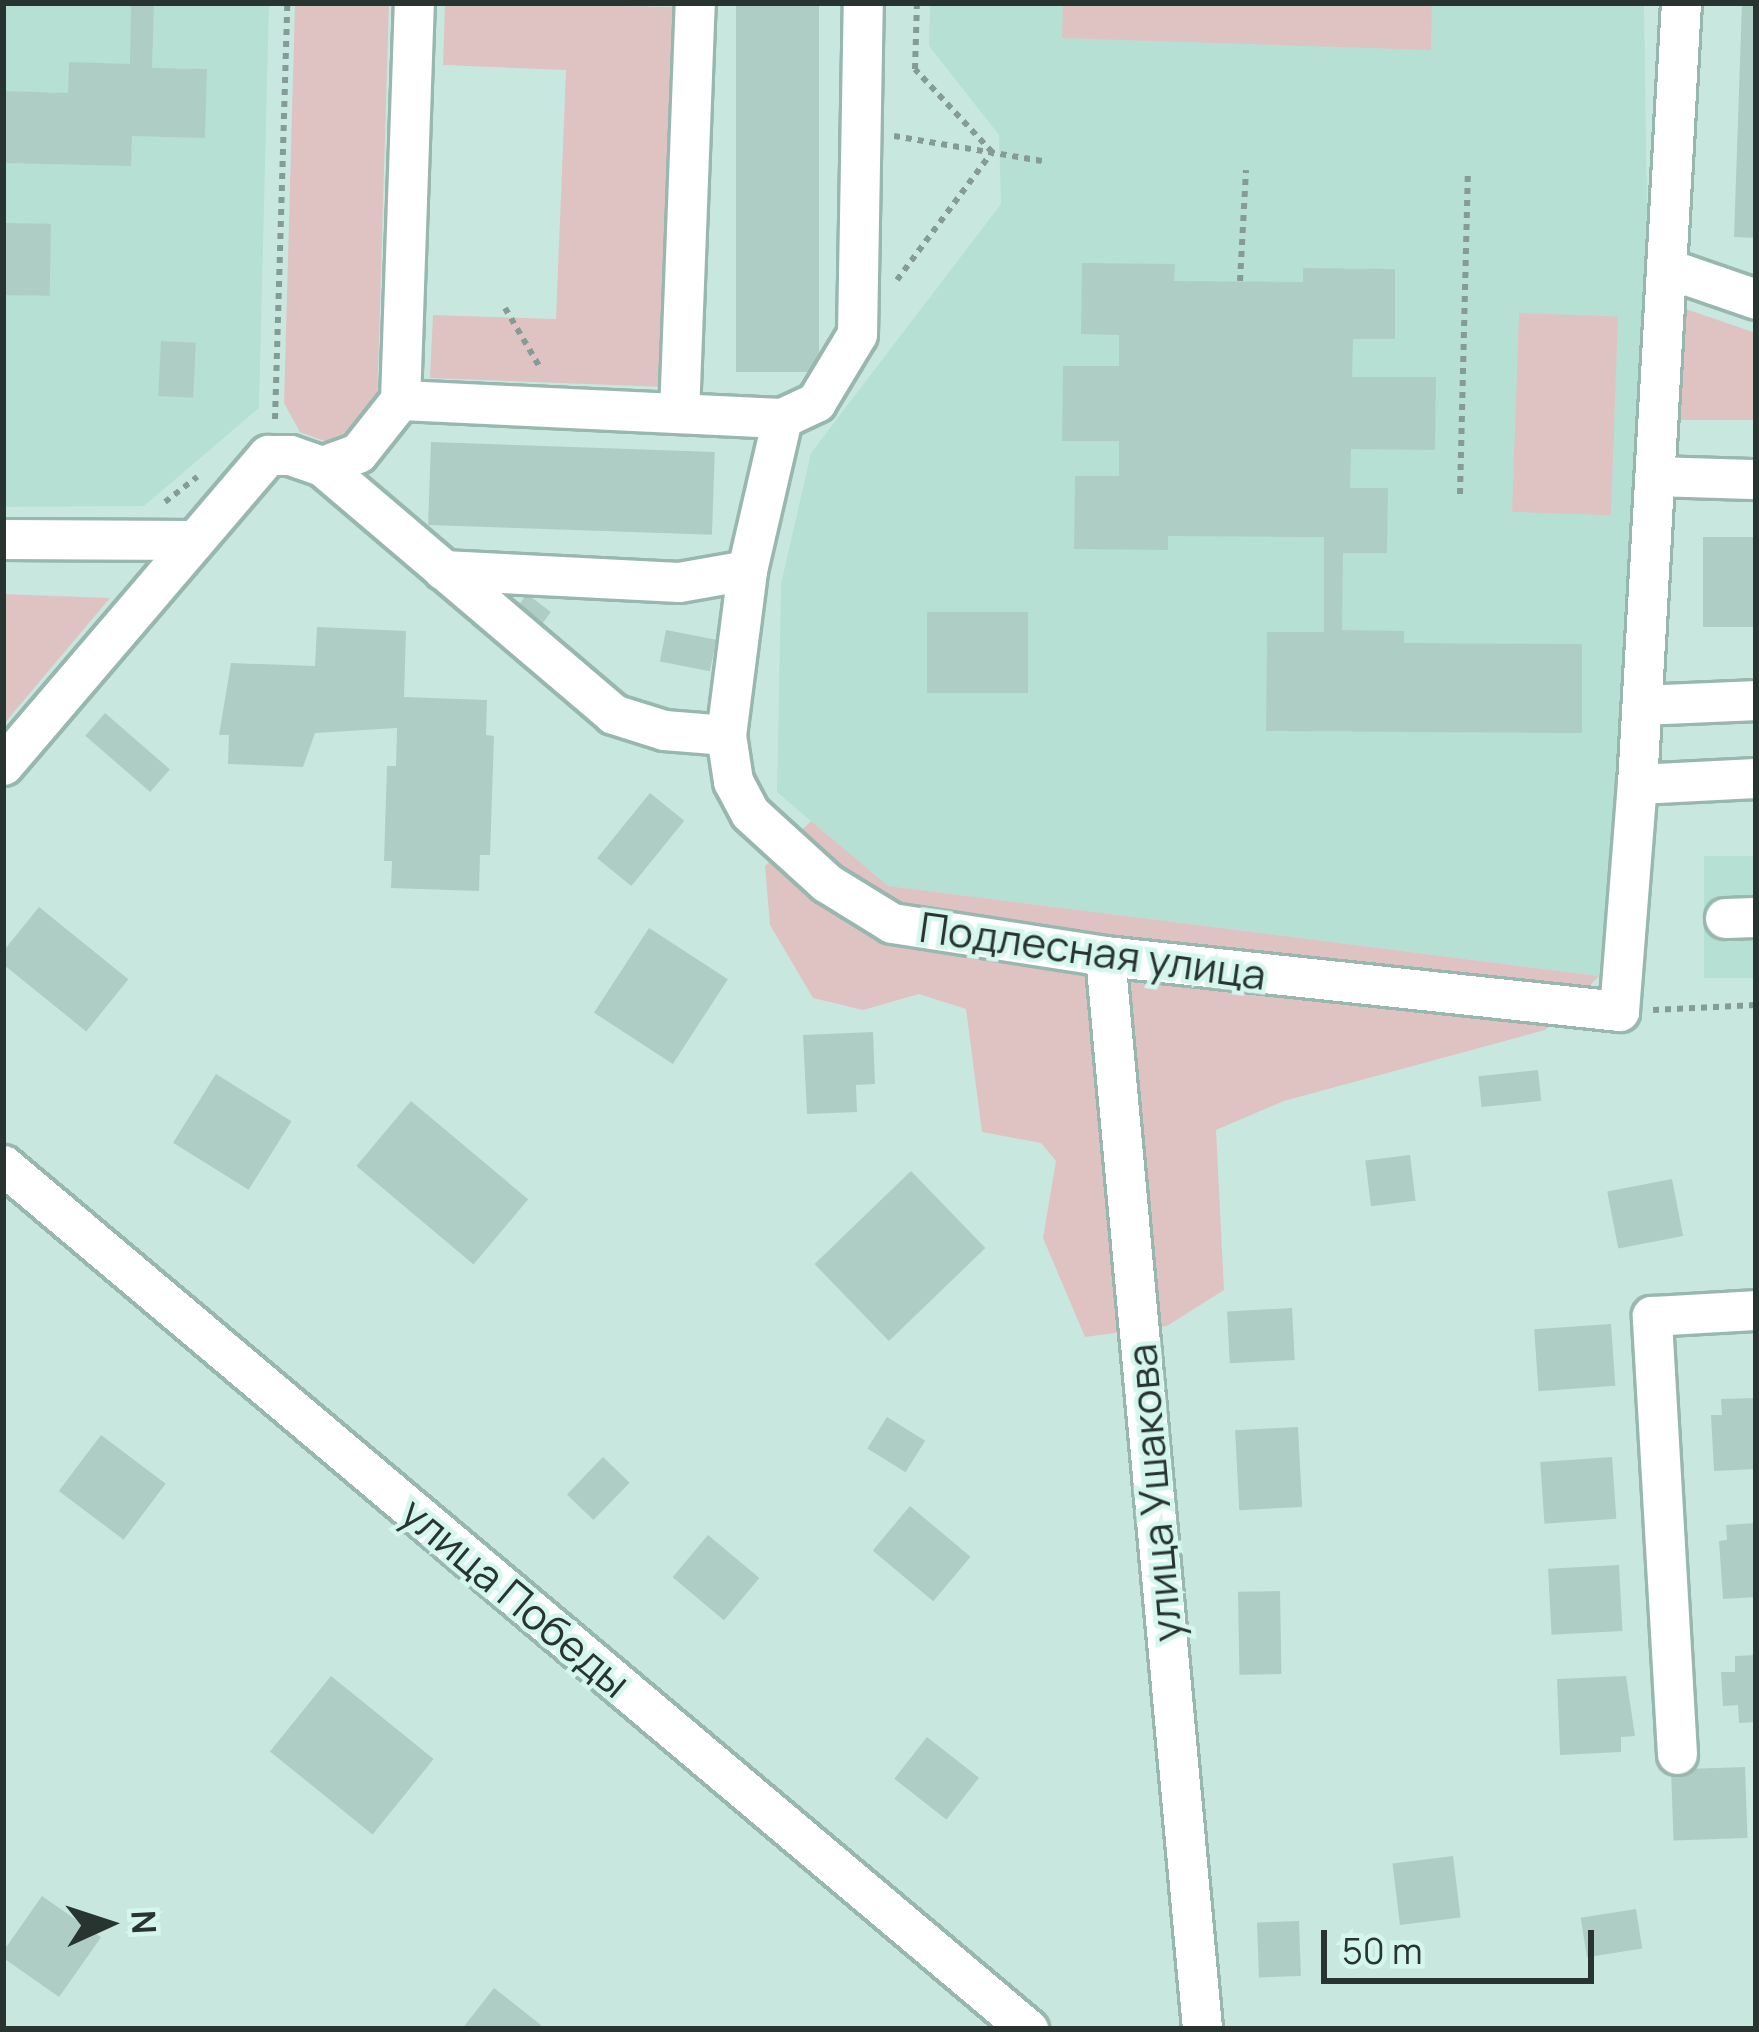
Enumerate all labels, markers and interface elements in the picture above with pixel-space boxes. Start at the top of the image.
street label: Подлесная улица [916,901,1270,999]
street label: улица Ушакова [1115,1342,1191,1644]
street label: улица Победы [391,1487,641,1707]
north arrow [48,1864,168,1984]
scale bar [1327,1906,1600,1980]
text: N [121,1909,168,1935]
text: 50 m [1342,1926,1422,1975]

